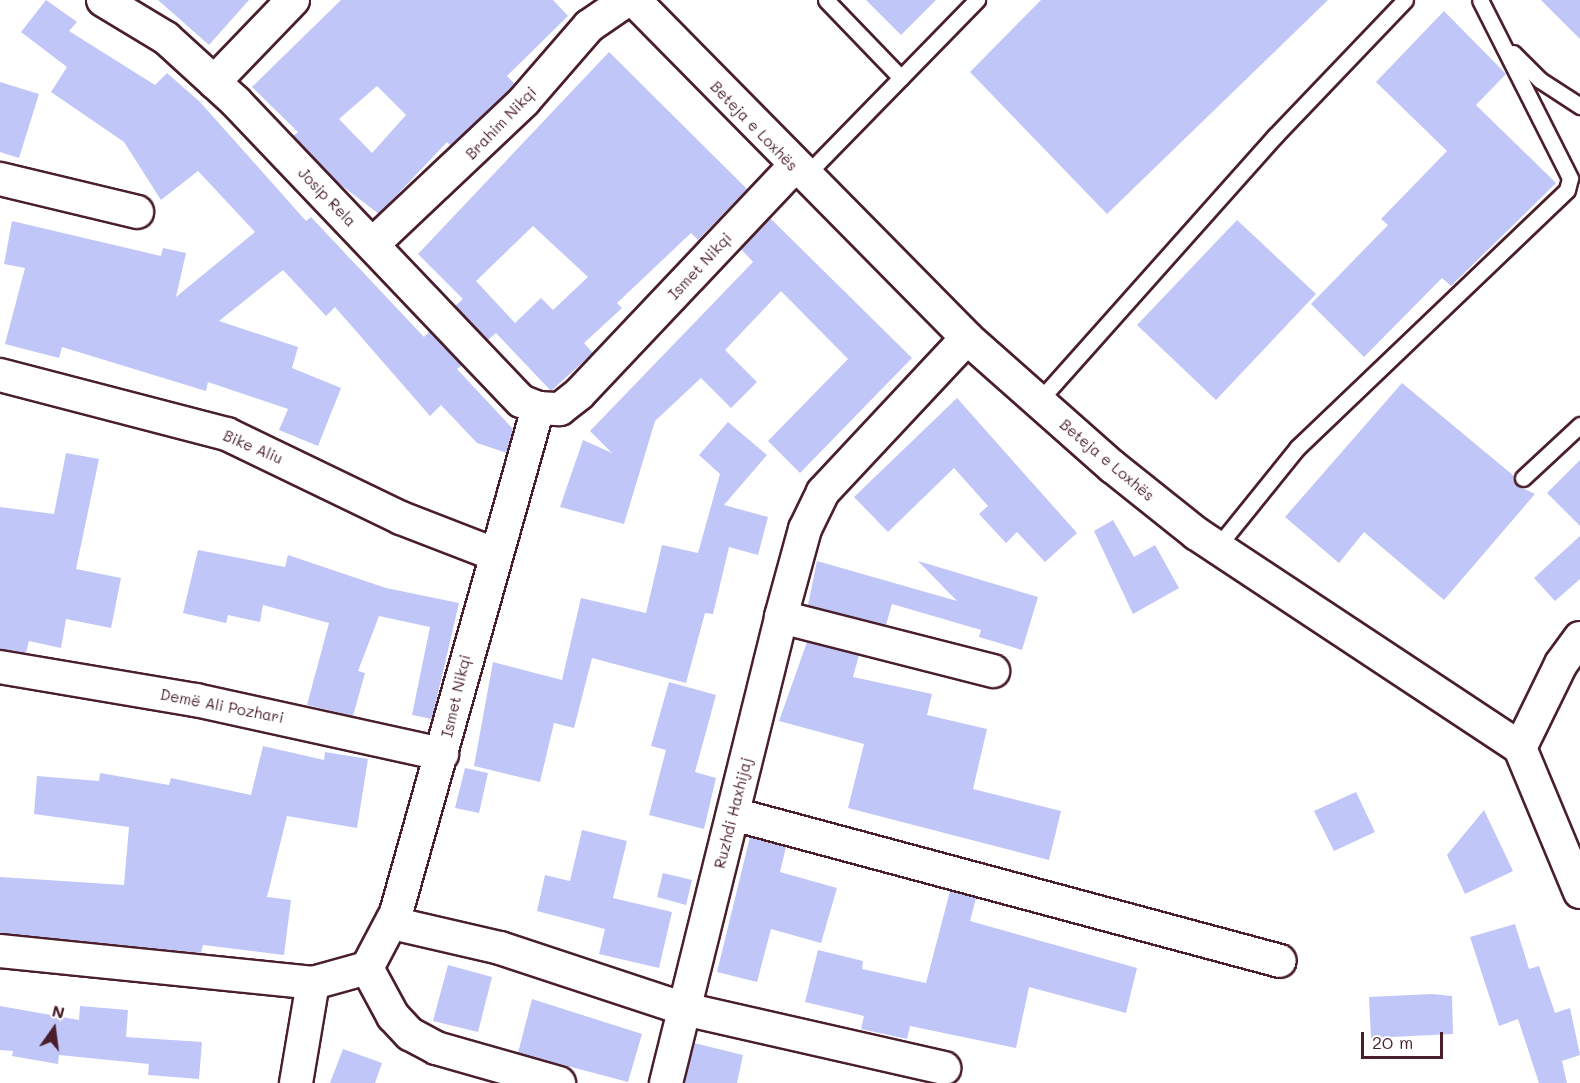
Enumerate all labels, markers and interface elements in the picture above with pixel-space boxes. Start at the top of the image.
street label: Beteja e Loxhës [707,77,801,175]
street label: Brahim Nikqi [462,83,540,163]
street label: Josip Rela [294,164,360,230]
street label: Ismet Nikqi [665,229,735,303]
street label: Beteja e Loxhës [1056,415,1158,505]
street label: Bike Aliu [221,426,285,468]
street label: Ismet Nikqi [438,653,474,739]
street label: Demë Ali Pozhari [159,685,285,727]
street label: Ruzhdi Haxhijaj [711,756,755,870]
north arrow [24,999,84,1059]
text: N [50,999,67,1023]
scale bar [1364,1020,1446,1058]
text: 20 m [1372,1030,1413,1054]

